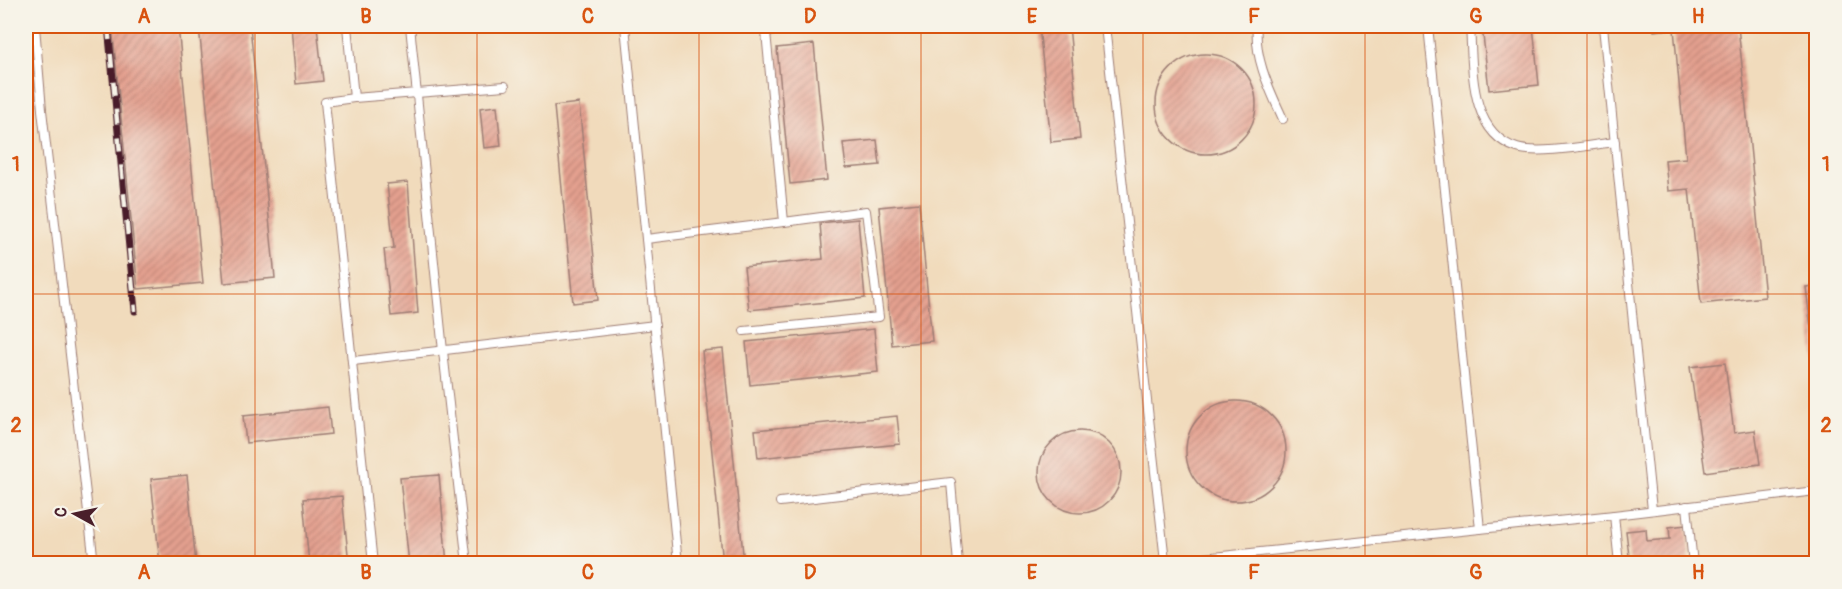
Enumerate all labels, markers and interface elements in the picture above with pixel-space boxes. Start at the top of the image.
text: A [138,4,151,29]
text: B [360,4,372,29]
text: C [582,4,594,29]
text: D [804,4,817,29]
text: E [1027,4,1038,29]
text: F [1248,4,1260,29]
text: G [1469,4,1483,29]
text: H [1692,4,1705,29]
text: 1 [12,152,20,177]
text: 1 [1822,152,1830,177]
text: 2 [10,413,22,438]
text: 2 [1820,413,1832,438]
north arrow [45,484,105,544]
text: С [51,506,72,518]
text: A [138,560,151,585]
text: B [360,560,372,585]
text: C [582,560,594,585]
text: D [804,560,817,585]
text: E [1027,560,1038,585]
text: F [1248,560,1260,585]
text: G [1469,560,1483,585]
text: H [1692,560,1705,585]

